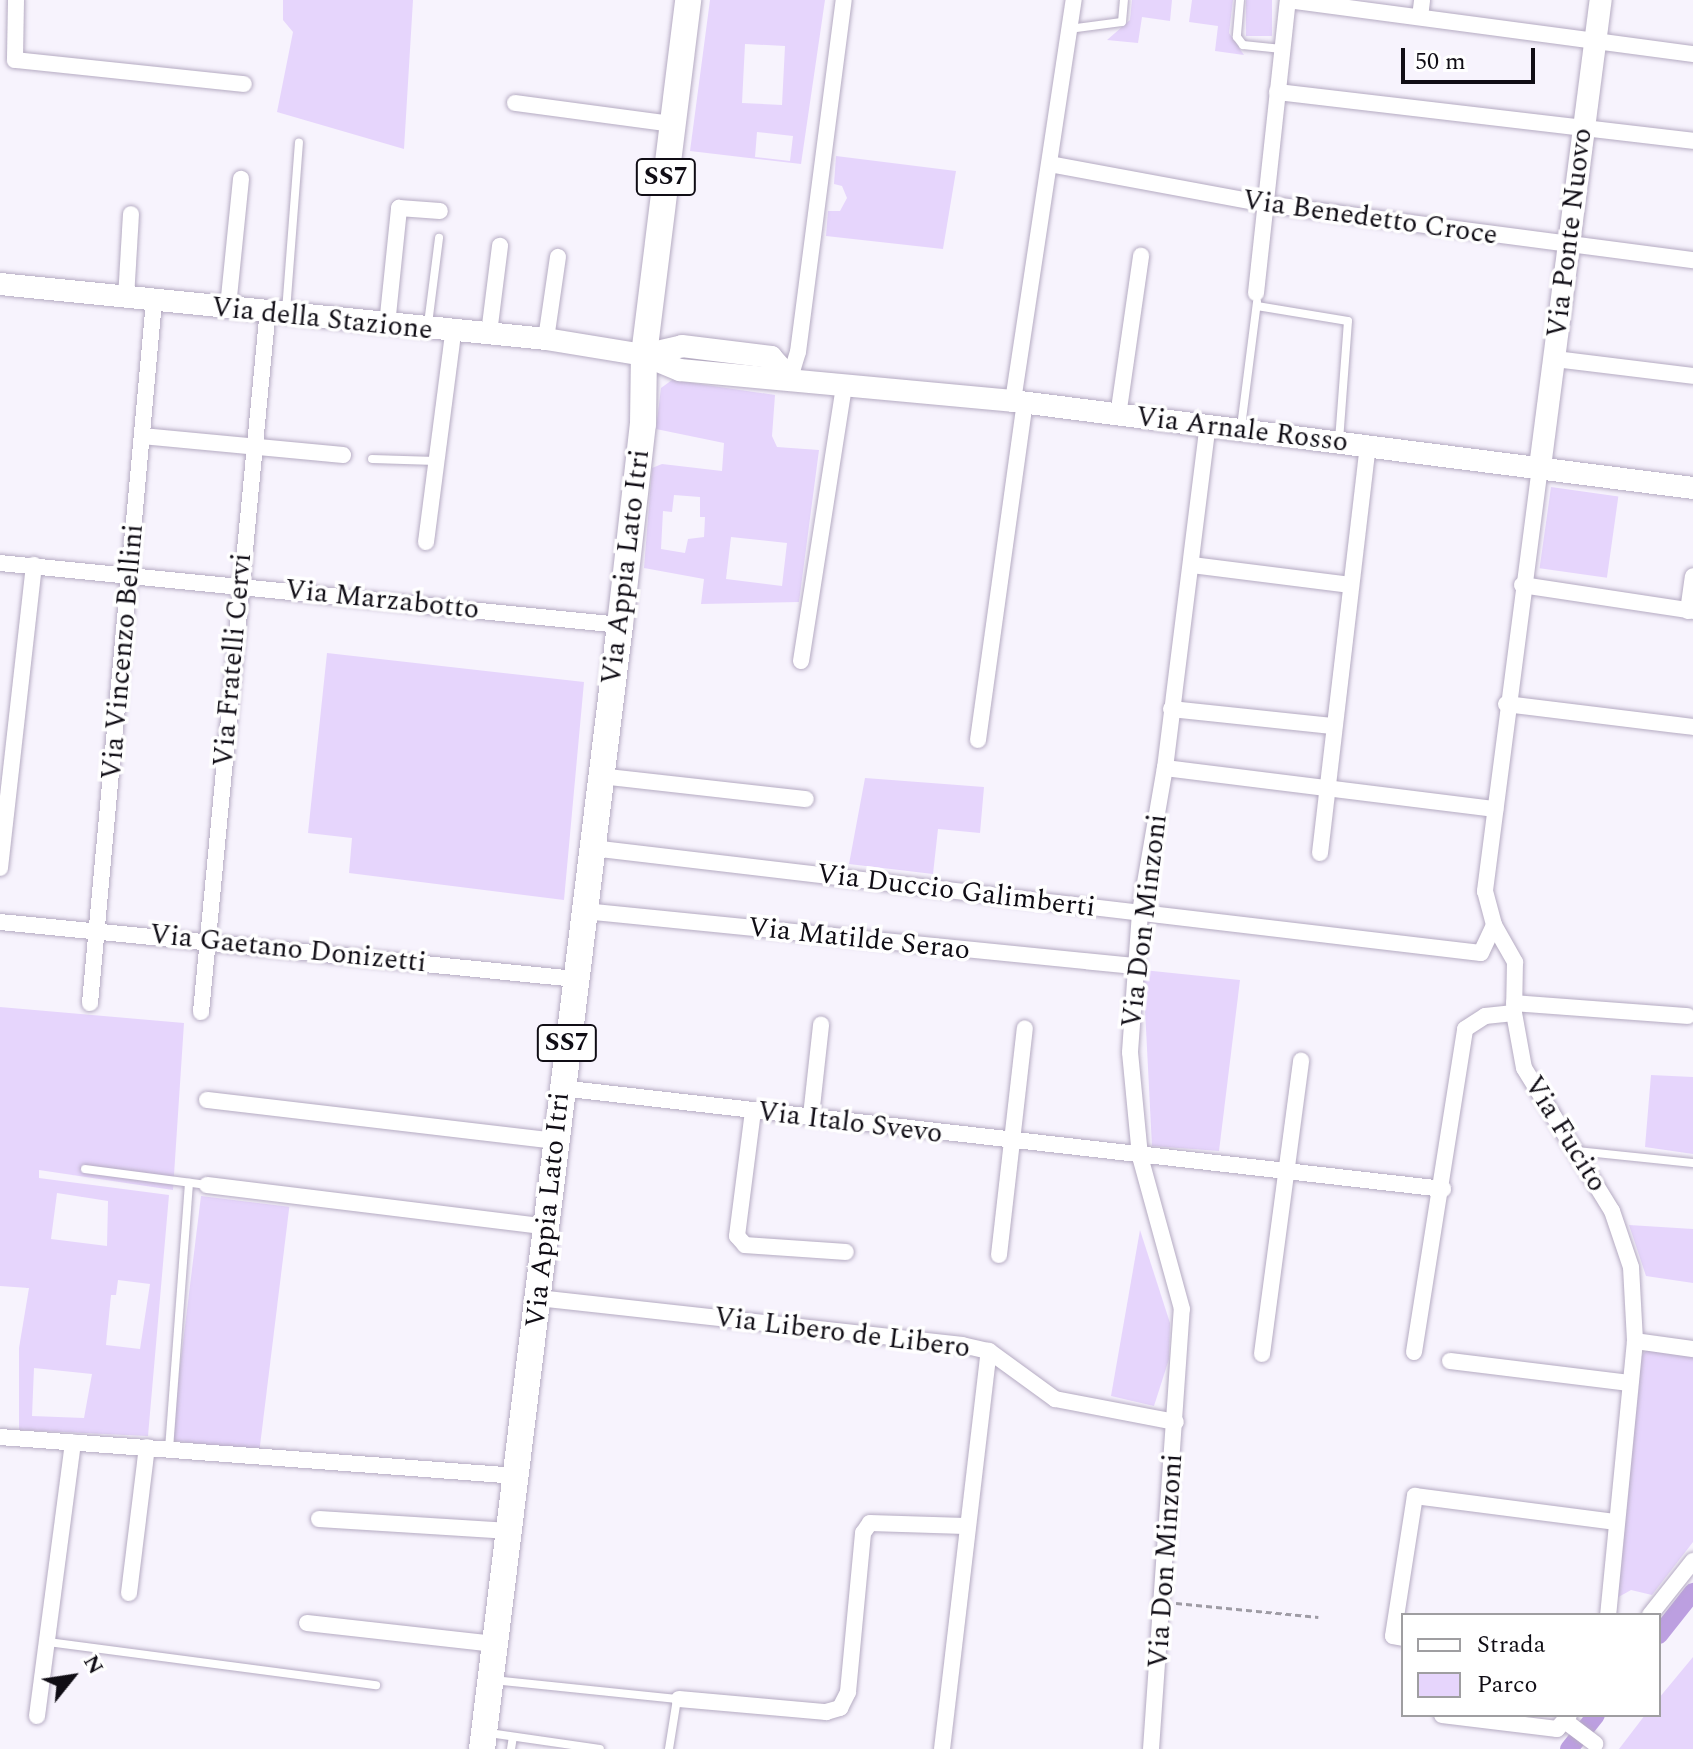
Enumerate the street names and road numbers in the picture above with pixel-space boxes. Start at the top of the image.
street label: Via Ponte Nuovo [1540,126,1600,340]
road number: SS7 [634,155,698,199]
street label: Via Benedetto Croce [1240,183,1500,253]
street label: Via della Stazione [210,291,434,347]
street label: Via Arnale Rosso [1134,400,1350,460]
street label: Via Appia Lato Itri [595,447,657,687]
street label: Via Vincenzo Bellini [95,523,151,781]
street label: Via Fratelli Cervi [207,552,259,768]
street label: Via Marzabotto [283,573,481,627]
street label: Via Don Minzoni [1115,812,1175,1030]
street label: Via Duccio Galimberti [815,857,1097,925]
street label: Via Matilde Serao [746,911,972,967]
street label: Via Gaetano Donizetti [148,918,428,980]
road number: SS7 [535,1021,599,1065]
street label: Via Fucito [1516,1070,1614,1198]
street label: Via Appia Lato Itri [519,1090,577,1330]
street label: Via Italo Svevo [756,1095,944,1151]
street label: Via Libero de Libero [712,1301,972,1365]
street label: Via Don Minzoni [1142,1452,1190,1670]

